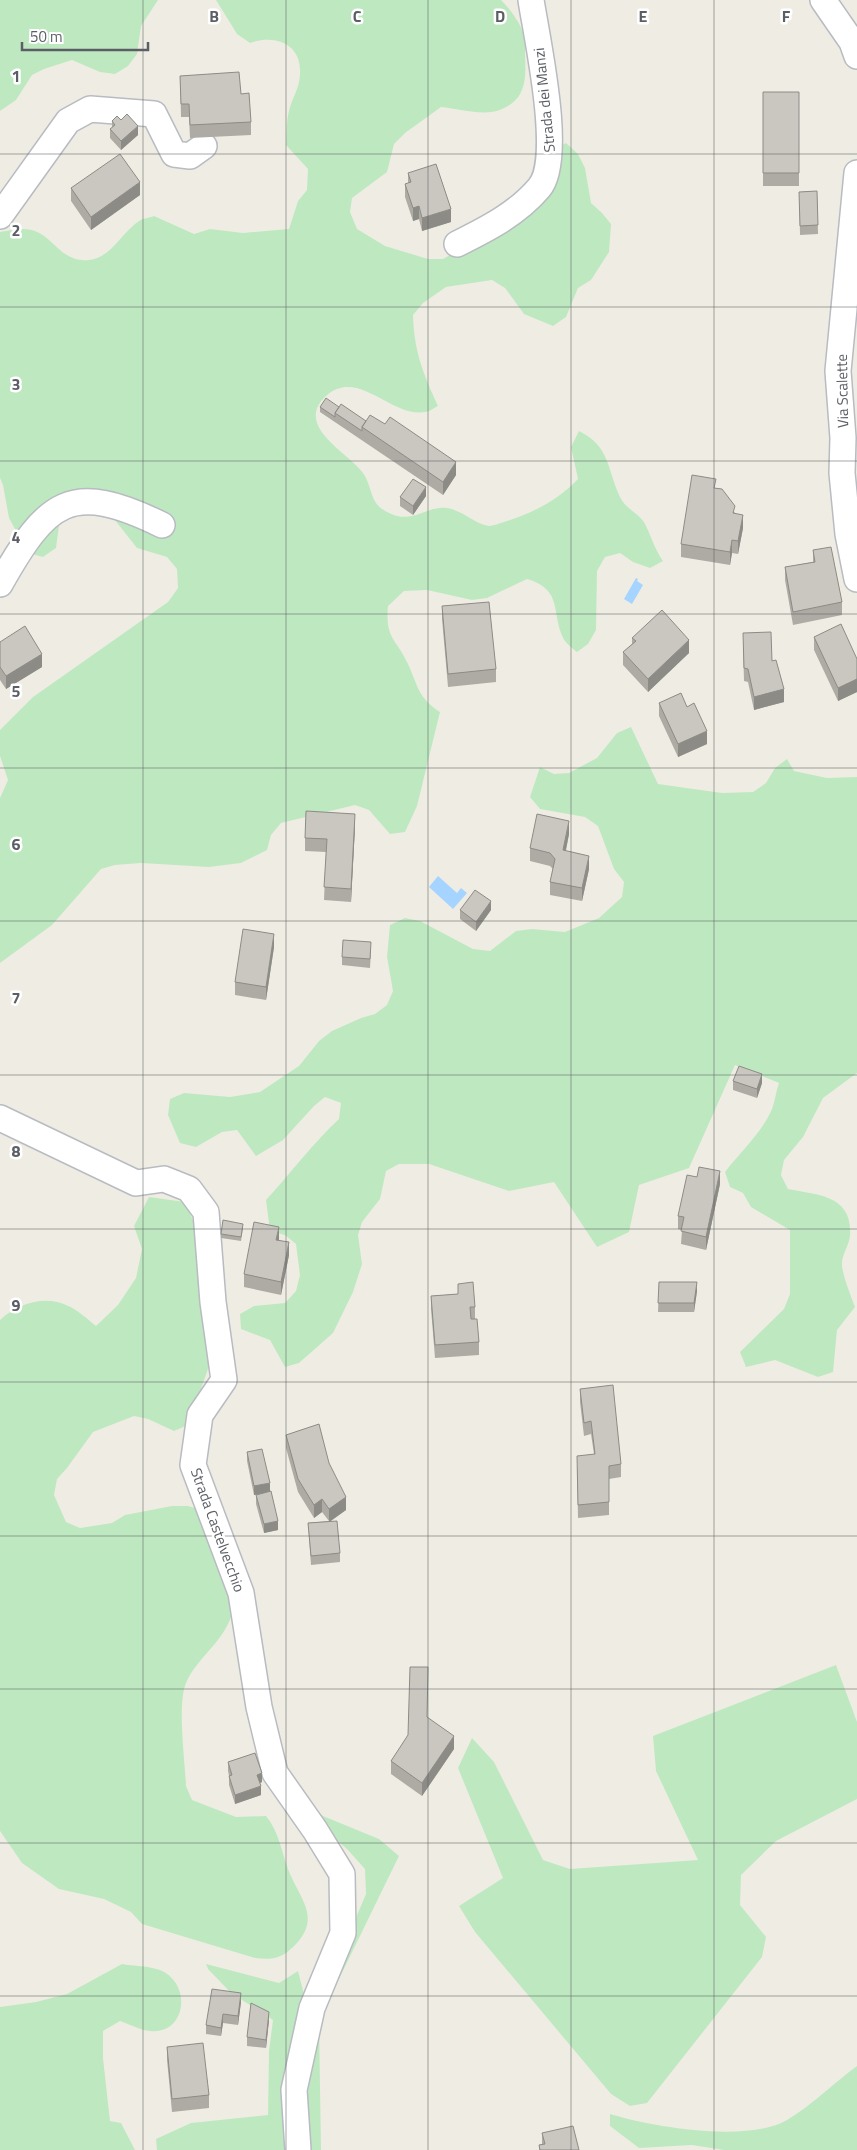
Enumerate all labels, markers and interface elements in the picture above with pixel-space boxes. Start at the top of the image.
text: B [209,4,219,28]
text: C [353,4,362,28]
text: D [495,4,505,28]
text: E [639,4,648,28]
text: F [782,4,791,28]
scale bar [22,20,149,52]
text: 50 m [30,25,63,48]
street label: Strada dei Manzi [527,47,561,153]
text: 1 [12,64,20,88]
text: 2 [12,218,20,242]
street label: Via Scalette [830,354,854,428]
text: 3 [12,372,20,396]
text: 4 [12,525,21,549]
text: 5 [12,679,21,703]
text: 6 [12,832,21,856]
text: 7 [12,986,20,1010]
text: 8 [12,1139,21,1163]
text: 9 [12,1293,21,1317]
street label: Strada Castelvecchio [185,1465,251,1595]

